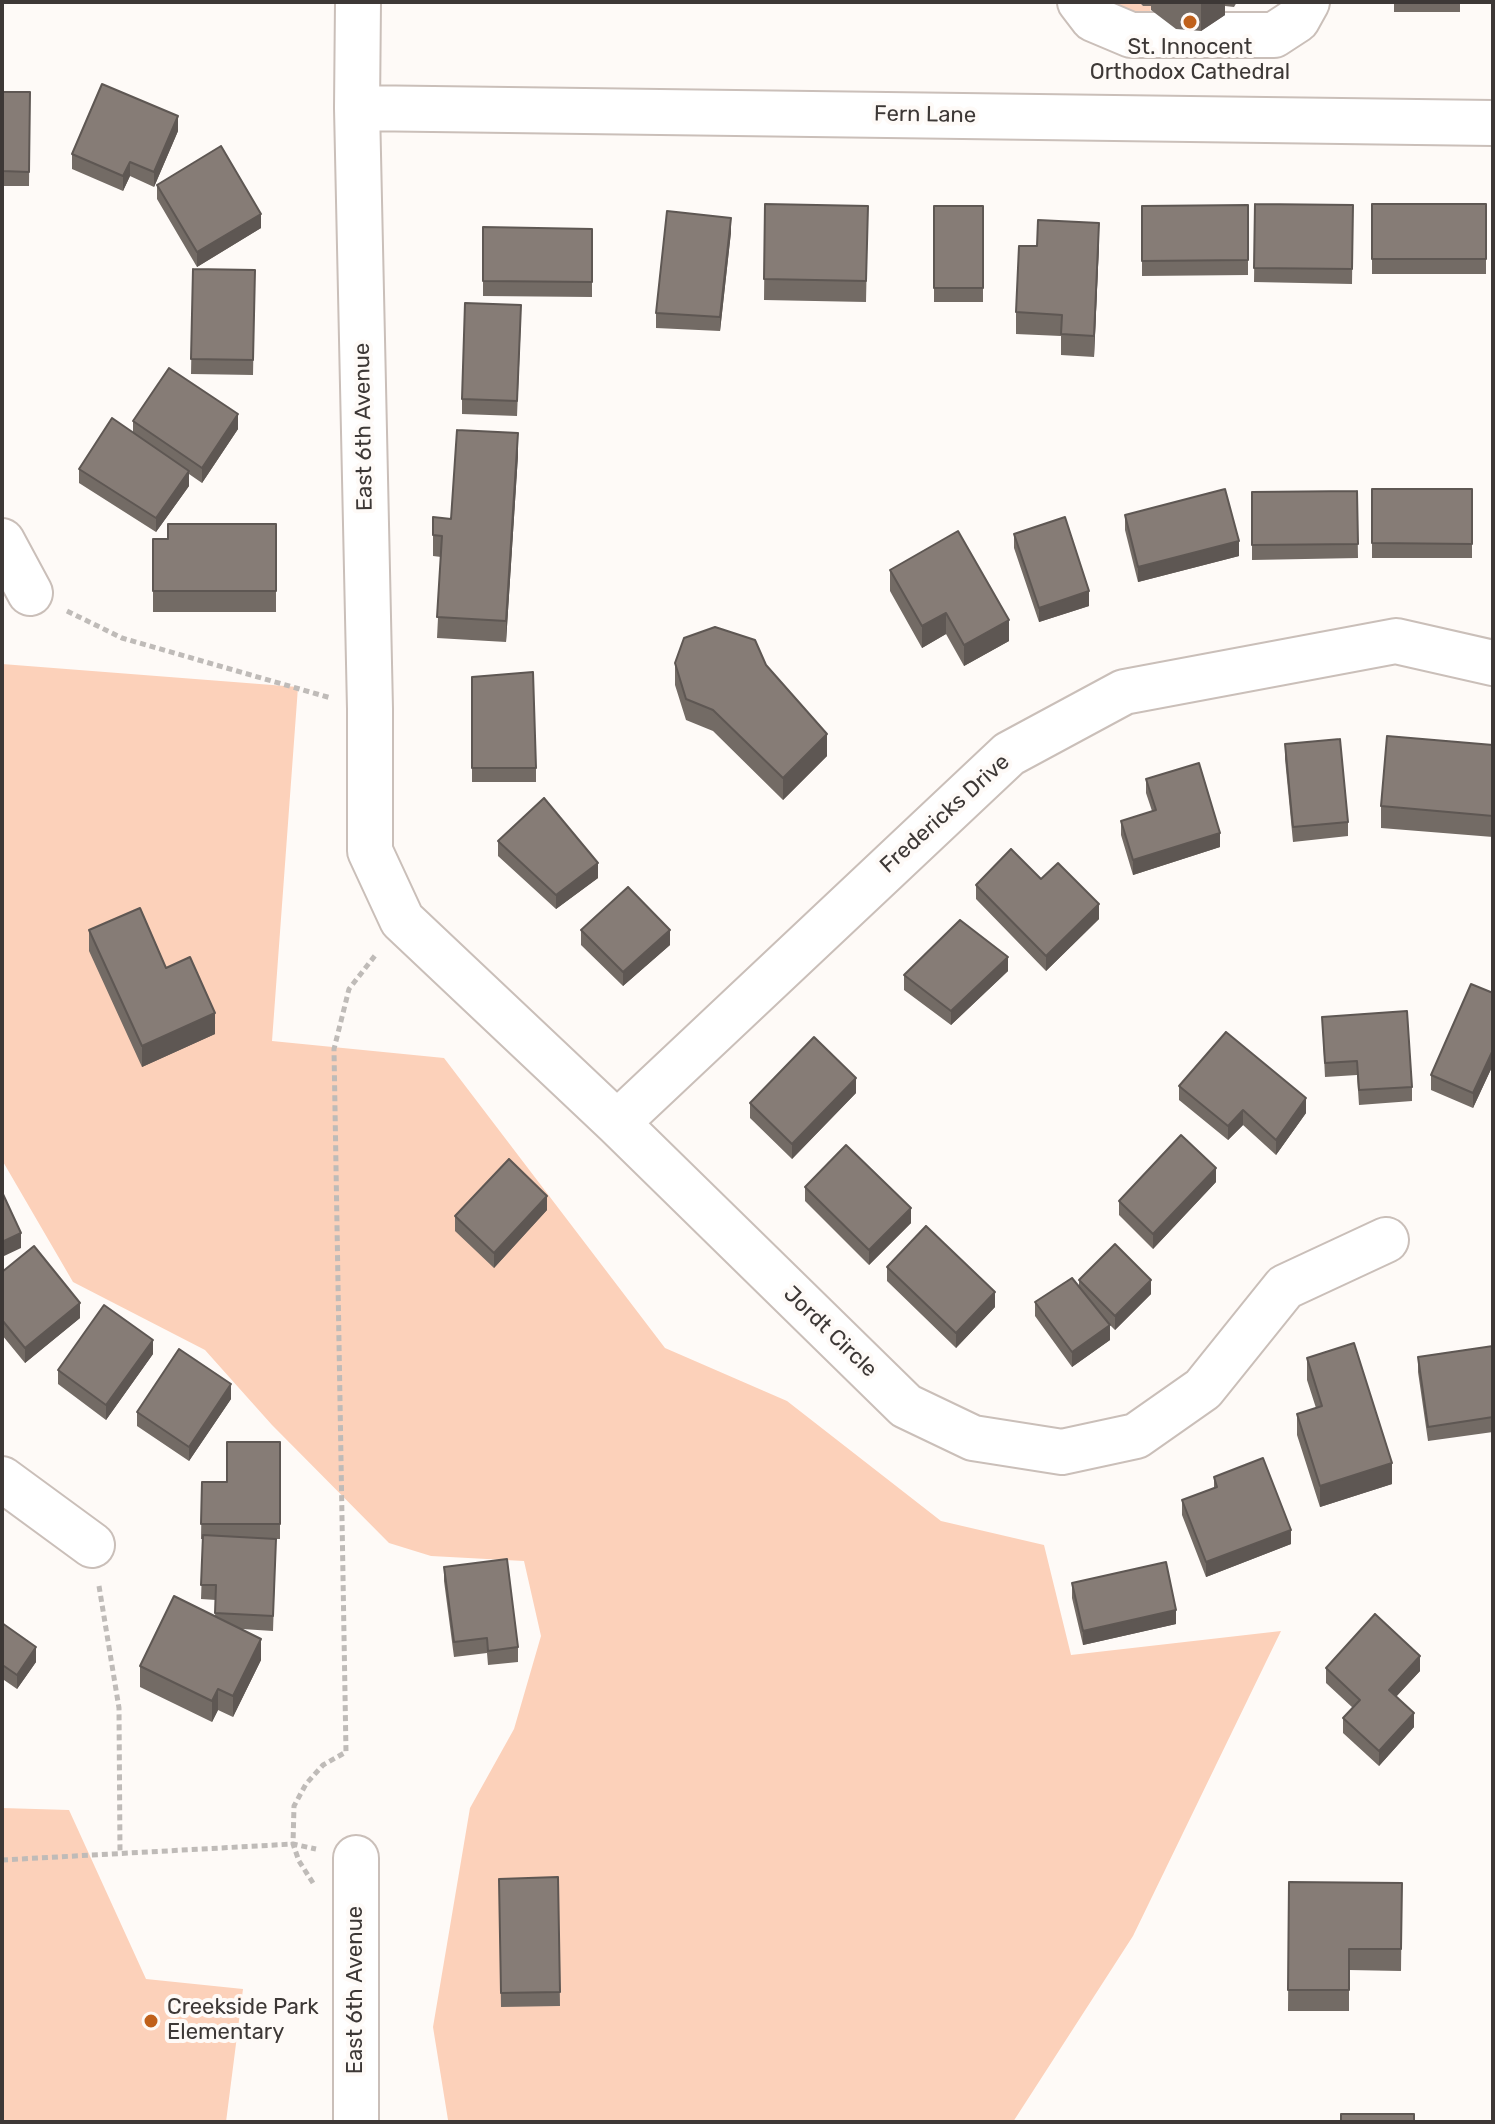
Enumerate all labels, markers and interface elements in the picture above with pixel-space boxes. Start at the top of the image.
marker: St. Innocent Orthodox Cathedral [1181,13,1199,31]
place label: St. Innocent Orthodox Cathedral [1090,35,1290,86]
street label: Fern Lane [874,101,976,129]
street label: East 6th Avenue [349,343,379,511]
street label: Fredericks Drive [875,749,1015,879]
street label: Jordt Circle [778,1281,882,1383]
street label: East 6th Avenue [343,1906,369,2074]
place label: Creekside Park Elementary [167,1995,319,2046]
marker: Creekside Park Elementary [142,2012,160,2030]

